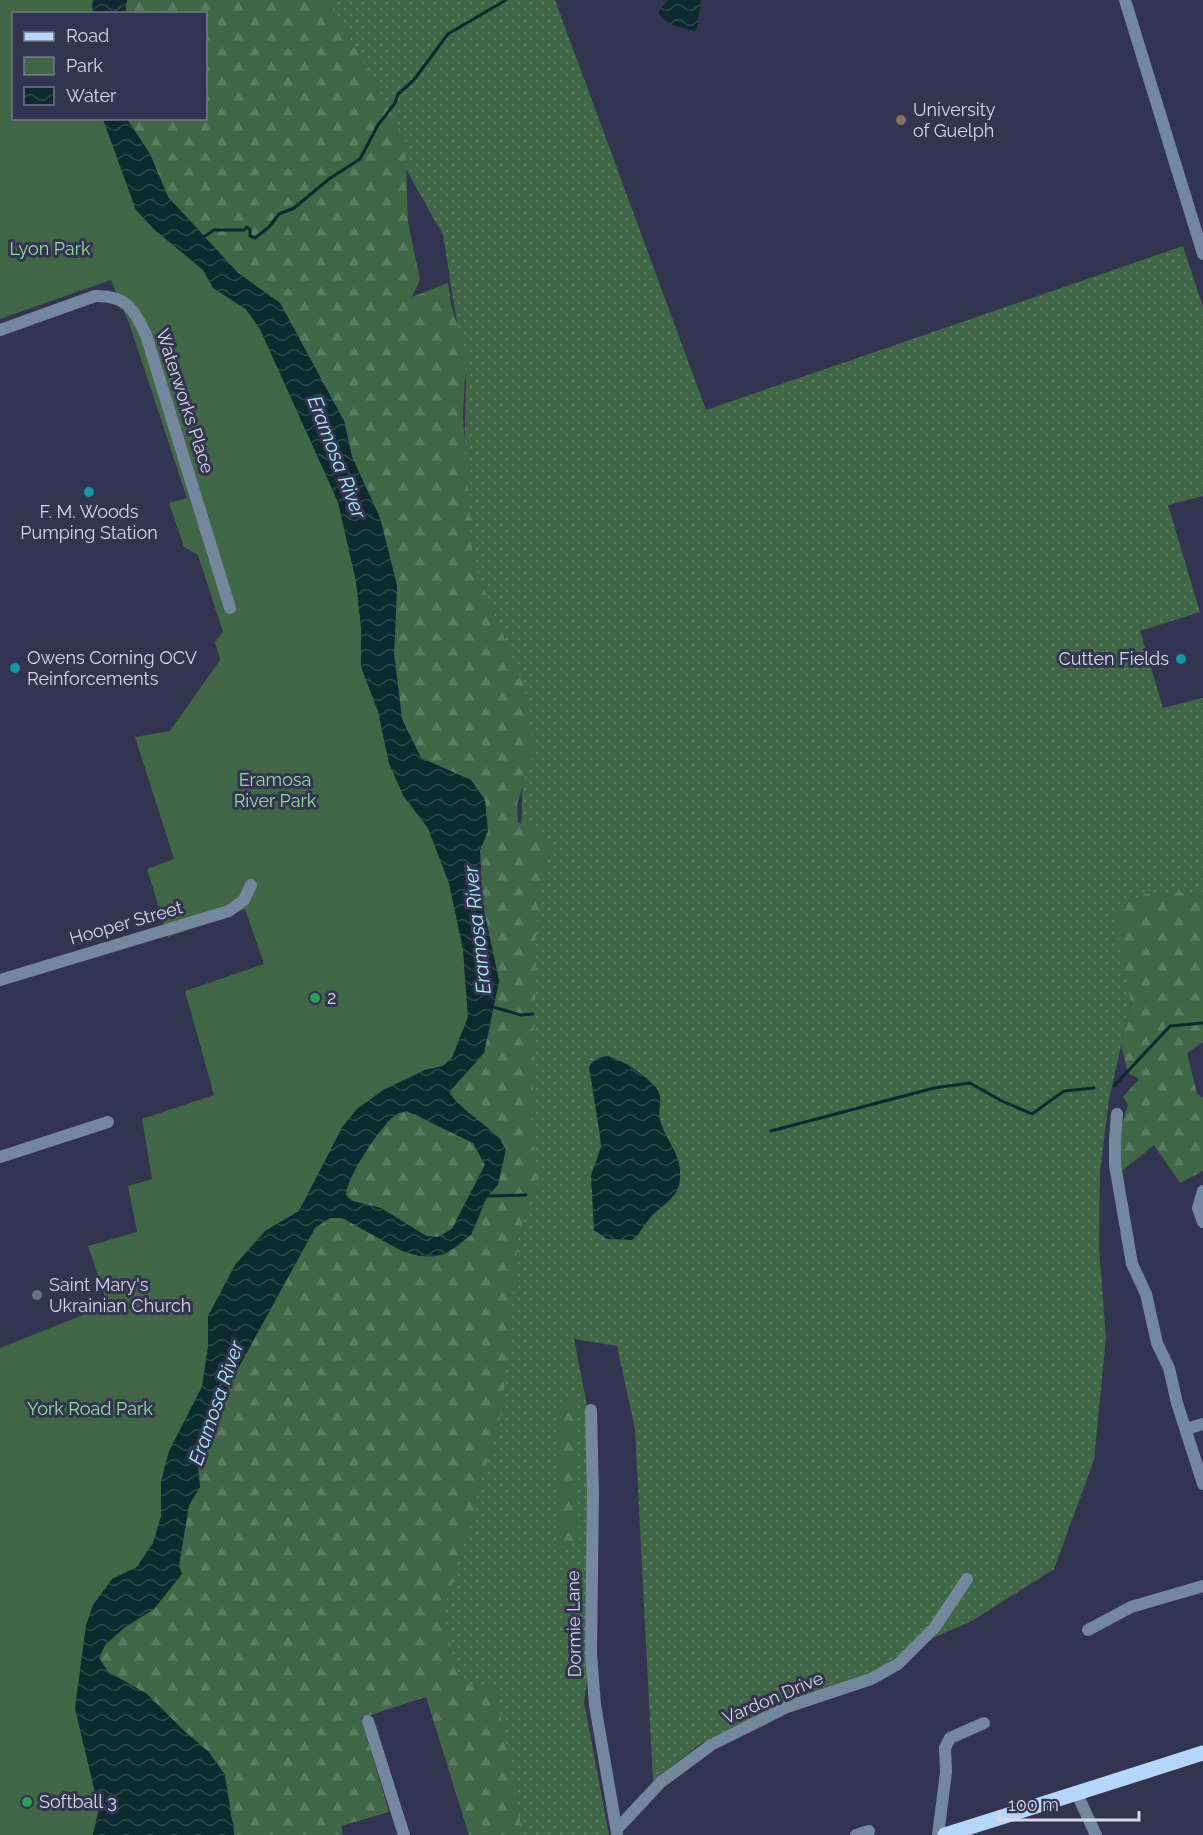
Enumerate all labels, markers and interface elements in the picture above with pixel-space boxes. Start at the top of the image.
legend [12,12,207,120]
text: Road [66,25,109,46]
text: Park [66,55,103,76]
text: Water [66,85,117,106]
place label: University of Guelph [913,99,996,141]
marker: University of Guelph [894,113,908,127]
park label: Lyon Park [9,238,91,259]
street label: Waterworks Place [152,326,219,476]
water label: Eramosa River [303,392,372,523]
marker: F. M. Woods Pumping Station [82,485,96,499]
place label: F. M. Woods Pumping Station [20,501,158,543]
place label: Owens Corning OCV Reinforcements [27,647,197,689]
place label: Cutten Fields [1059,648,1169,669]
marker: Cutten Fields [1174,652,1188,666]
marker: Owens Corning OCV Reinforcements [8,661,22,675]
park label: Eramosa River Park [234,769,317,811]
water label: Eramosa River [458,863,496,996]
street label: Hooper Street [67,896,185,949]
place label: 2 [327,987,336,1008]
marker: 2 [308,991,322,1005]
place label: Saint Mary's Ukrainian Church [49,1274,191,1316]
marker: Saint Mary's Ukrainian Church [30,1288,44,1302]
water label: Eramosa River [184,1337,249,1468]
park label: York Road Park [27,1398,153,1419]
street label: Dormie Lane [562,1570,585,1678]
street label: Vardon Drive [719,1667,827,1728]
scale bar [999,1784,1138,1822]
place label: Softball 3 [39,1791,117,1812]
text: 100 m [1008,1794,1059,1815]
marker: Softball 3 [20,1795,34,1809]

